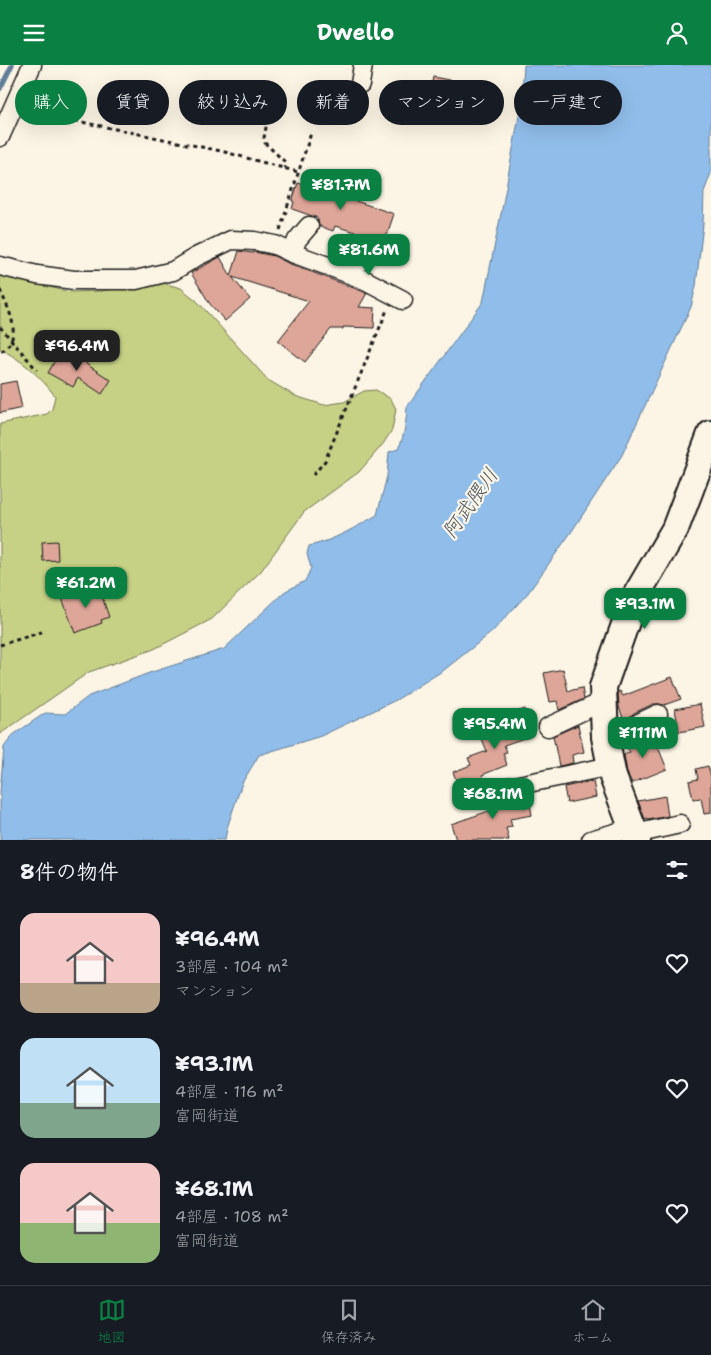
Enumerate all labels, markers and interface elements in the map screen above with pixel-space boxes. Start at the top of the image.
text: Dwello [317,18,394,47]
icon: menu [20,19,48,47]
icon: person [663,19,691,47]
chip: 購入 [15,80,87,125]
chip: 賃貸 [97,80,169,125]
chip: 絞り込み [179,80,287,125]
chip: 新着 [297,80,369,125]
chip: マンション [379,80,504,125]
chip: 一戸建て [514,80,622,125]
pin: ¥81.7M [300,169,382,211]
text: ¥81.7M [311,174,371,195]
pin: ¥81.6M [328,233,410,276]
text: ¥81.6M [339,239,399,260]
pin: ¥96.4M [36,329,118,372]
text: ¥96.4M [45,335,109,356]
water label: 阿武隈川 [436,463,504,543]
pin: ¥61.2M [45,567,127,609]
text: ¥61.2M [56,572,116,593]
pin: ¥93.1M [604,587,686,630]
text: ¥93.1M [615,593,675,614]
pin: ¥95.4M [454,707,536,750]
text: ¥95.4M [463,713,527,734]
pin: ¥111M [608,717,678,759]
text: ¥111M [619,722,667,743]
pin: ¥68.1M [452,777,534,820]
text: ¥68.1M [463,783,523,804]
icon: filters [663,856,691,884]
text: 8件の物件 [20,858,119,886]
text: ¥96.4M [175,925,260,953]
icon: home [60,933,120,993]
icon: heart [663,949,691,977]
text: 3部屋 · 104 m² [175,956,288,977]
text: マンション [175,980,254,1001]
text: ¥93.1M [175,1050,253,1078]
icon: home [60,1058,120,1118]
icon: heart [663,1074,691,1102]
text: 4部屋 · 116 m² [175,1081,284,1102]
text: 富岡街道 [175,1105,239,1126]
text: ¥68.1M [175,1175,253,1203]
icon: home [60,1183,120,1243]
icon: heart [663,1199,691,1227]
text: 4部屋 · 108 m² [175,1206,289,1227]
text: 富岡街道 [175,1230,239,1251]
tab: 地図 [98,1296,126,1346]
tab: 保存済み [321,1296,377,1346]
tab: ホーム [572,1296,613,1346]

